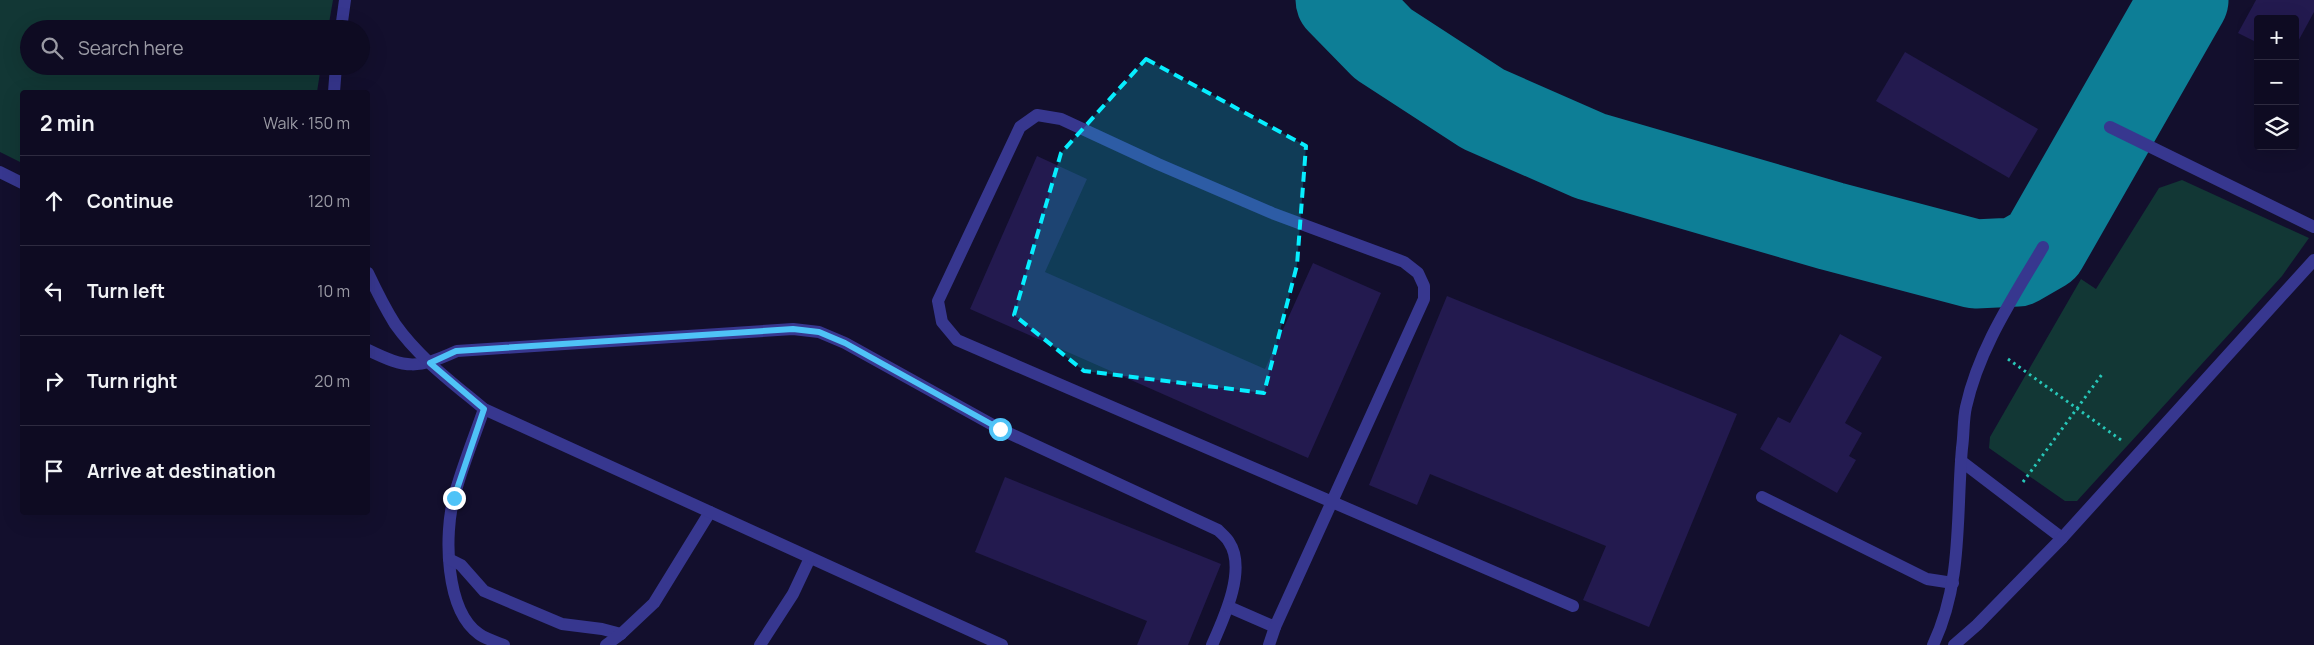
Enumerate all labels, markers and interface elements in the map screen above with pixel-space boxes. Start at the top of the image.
map controls [2254,15,2299,150]
button: + [2254,15,2299,60]
search box [20,20,370,75]
icon: search [38,34,66,62]
text: Search here [78,35,184,61]
button: − [2254,60,2299,105]
button: layers [2254,105,2299,150]
text: 2 min [40,109,95,137]
text: Walk · 150 m [263,112,350,134]
icon: ahead [40,187,68,215]
text: Continue [87,188,173,214]
text: 120 m [308,190,350,212]
icon: left [40,277,68,305]
text: Turn left [87,278,165,304]
text: 10 m [317,280,350,302]
icon: right [40,367,68,395]
text: Turn right [87,368,177,394]
text: 20 m [314,370,350,392]
route start [989,418,1012,441]
icon: arrive [40,457,68,485]
text: Arrive at destination [87,458,276,484]
route end [443,487,466,510]

